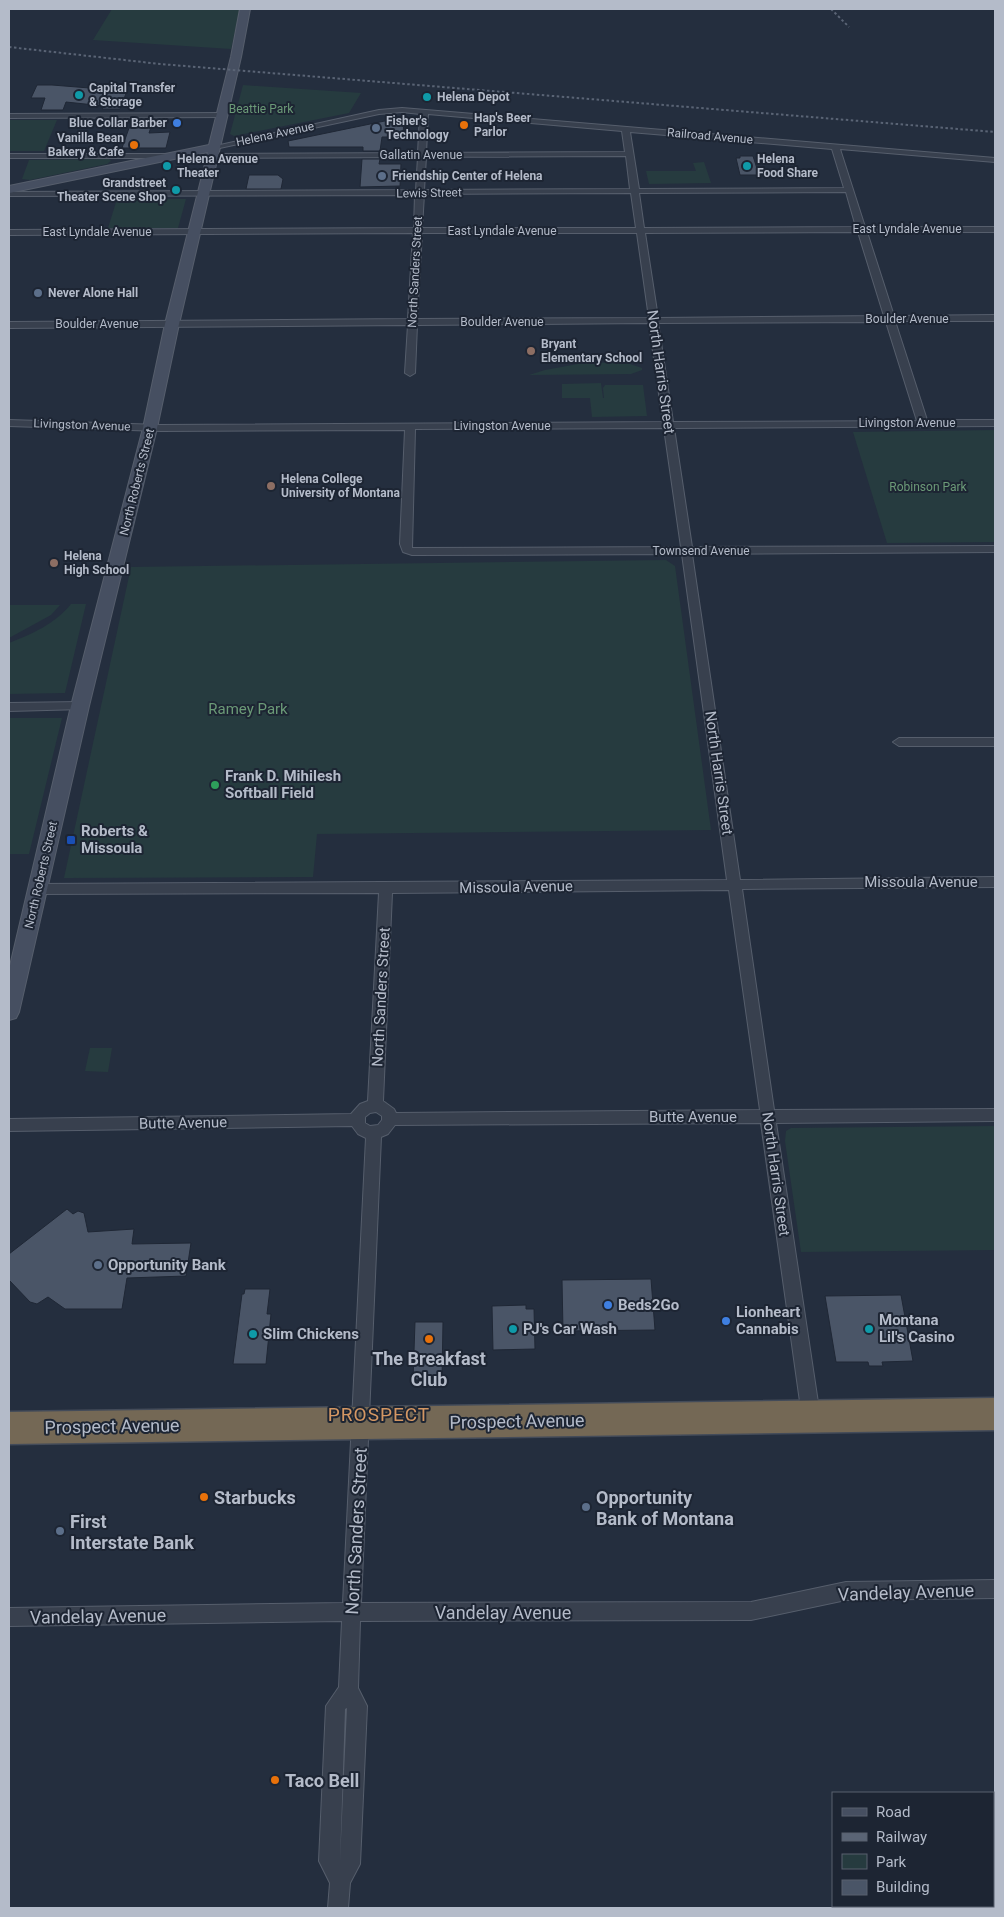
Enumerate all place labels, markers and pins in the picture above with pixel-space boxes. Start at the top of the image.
place label: Capital Transfer & Storage [89,81,176,109]
marker: Capital Transfer & Storage [73,89,85,101]
place label: Helena Depot [437,90,510,104]
marker: Helena Depot [421,91,433,103]
place label: Hap's Beer Parlor [474,111,532,139]
place label: Fisher's Technology [386,114,450,142]
place label: Blue Collar Barber [69,116,168,130]
marker: Blue Collar Barber [171,117,183,129]
marker: Hap's Beer Parlor [458,119,470,131]
marker: Fisher's Technology [370,122,382,134]
place label: Vanilla Bean Bakery & Cafe [48,131,125,159]
marker: Vanilla Bean Bakery & Cafe [128,139,140,151]
place label: Helena Avenue Theater [177,152,258,180]
place label: Helena Food Share [757,152,819,180]
marker: Helena Avenue Theater [161,160,173,172]
marker: Helena Food Share [741,160,753,172]
place label: Friendship Center of Helena [392,169,543,183]
marker: Friendship Center of Helena [376,170,388,182]
place label: Grandstreet Theater Scene Shop [57,176,166,204]
marker: Grandstreet Theater Scene Shop [170,184,182,196]
place label: Never Alone Hall [48,286,138,300]
marker: Never Alone Hall [32,287,44,299]
place label: Bryant Elementary School [541,337,642,365]
marker: Bryant Elementary School [525,345,537,357]
place label: Helena College University of Montana [281,472,400,500]
marker: Helena College University of Montana [265,480,277,492]
place label: Helena High School [64,549,129,577]
marker: Helena High School [48,557,60,569]
place label: Frank D. Mihilesh Softball Field [225,767,341,802]
marker: Frank D. Mihilesh Softball Field [209,779,221,791]
place label: Roberts & Missoula [81,822,148,857]
marker: Roberts & Missoula [65,834,77,846]
place label: Opportunity Bank [108,1256,227,1274]
marker: Opportunity Bank [92,1259,104,1271]
place label: Beds2Go [618,1296,679,1314]
marker: Beds2Go [602,1299,614,1311]
place label: Lionheart Cannabis [736,1303,800,1338]
place label: Montana Lil's Casino [879,1311,955,1346]
marker: Lionheart Cannabis [720,1315,732,1327]
place label: PJ's Car Wash [523,1320,617,1338]
marker: PJ's Car Wash [507,1323,519,1335]
marker: Montana Lil's Casino [863,1323,875,1335]
place label: Slim Chickens [263,1325,359,1343]
marker: Slim Chickens [247,1328,259,1340]
marker: The Breakfast Club [423,1333,435,1345]
place label: The Breakfast Club [372,1348,486,1390]
place label: Starbucks [214,1487,296,1508]
place label: Opportunity Bank of Montana [596,1487,734,1529]
marker: Starbucks [198,1491,210,1503]
marker: Opportunity Bank of Montana [580,1501,592,1513]
place label: First Interstate Bank [70,1511,194,1553]
marker: First Interstate Bank [54,1525,66,1537]
place label: Taco Bell [285,1770,359,1791]
marker: Taco Bell [269,1774,281,1786]

